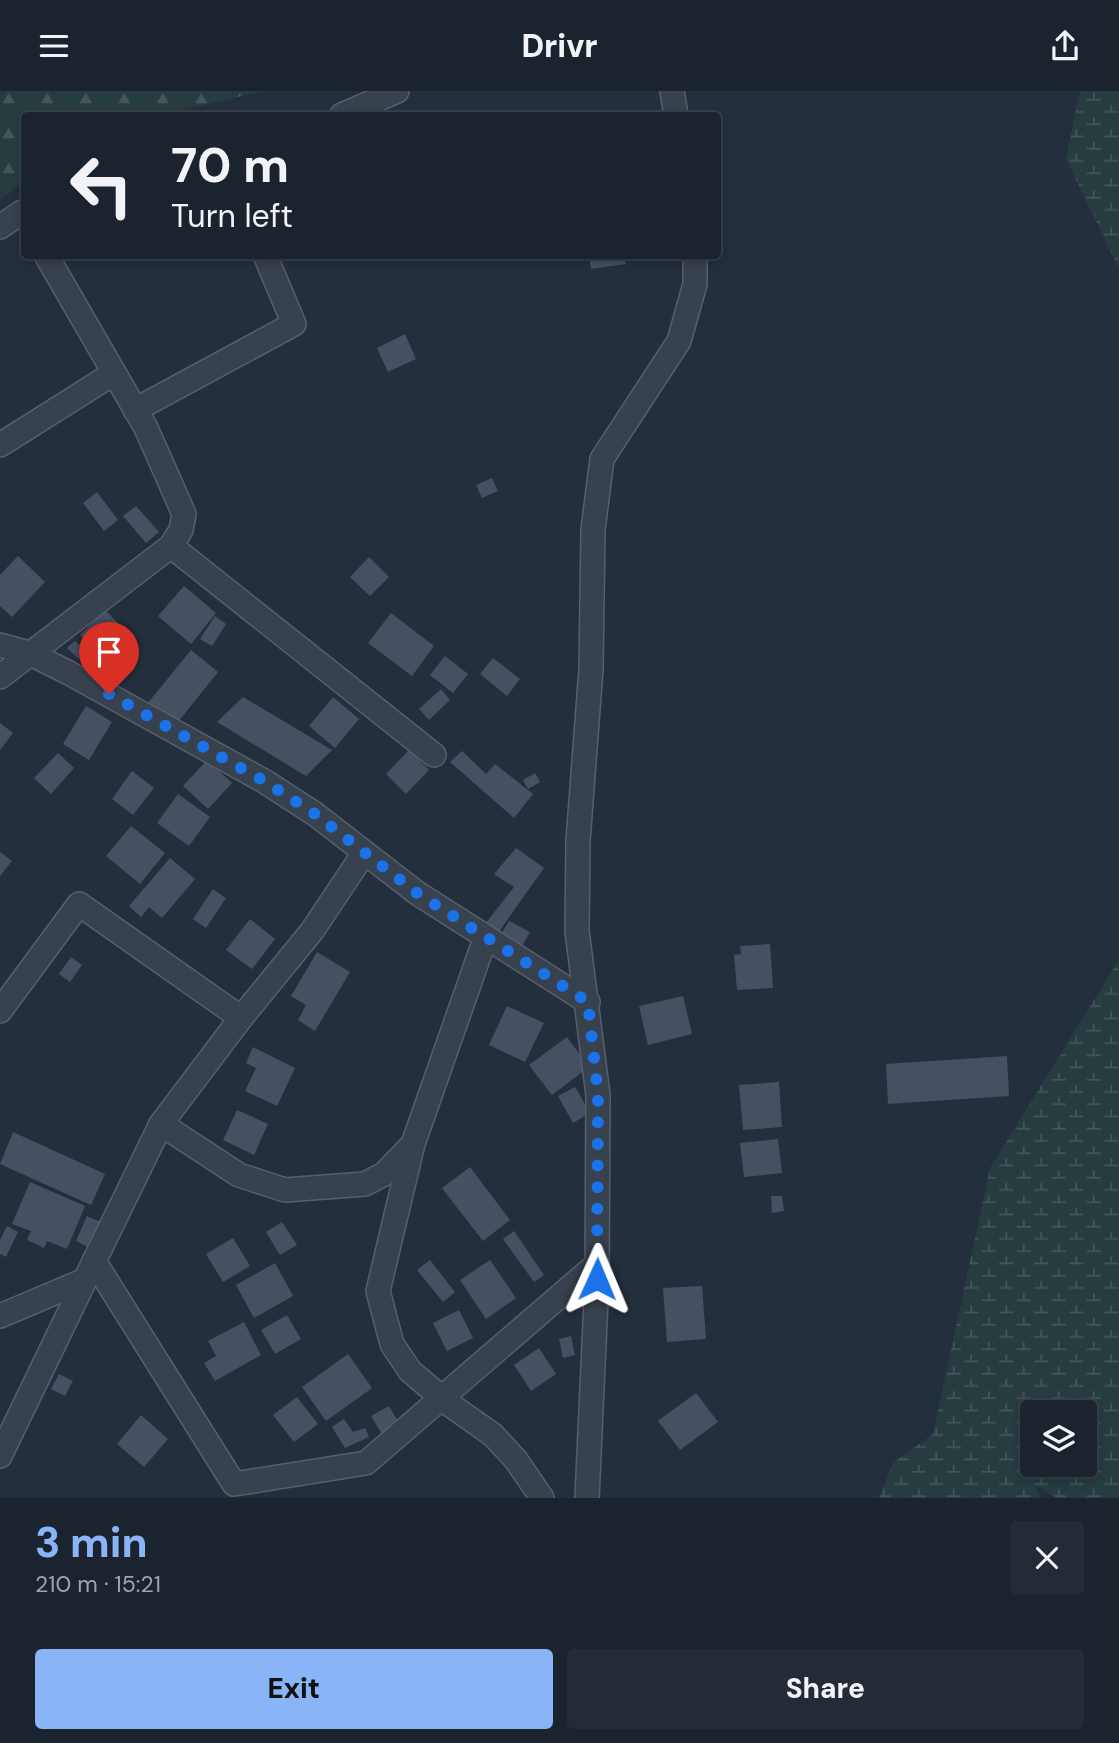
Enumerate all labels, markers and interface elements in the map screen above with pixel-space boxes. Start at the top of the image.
text: Drivr [521,25,598,67]
icon: menu [35,27,73,65]
icon: share [1046,27,1084,65]
text: 70 m [171,133,289,197]
icon: left [56,140,147,231]
text: Turn left [171,195,293,237]
pin [79,622,139,694]
icon: arrive [90,633,128,671]
position arrow [560,1242,634,1316]
map controls [1020,1400,1097,1477]
button: layers [1020,1400,1097,1477]
text: 3 min [35,1515,148,1570]
button: close [1010,1521,1084,1595]
text: 210 m · 15:21 [35,1569,161,1599]
button: Exit [35,1649,553,1729]
button: Share [567,1649,1084,1729]

